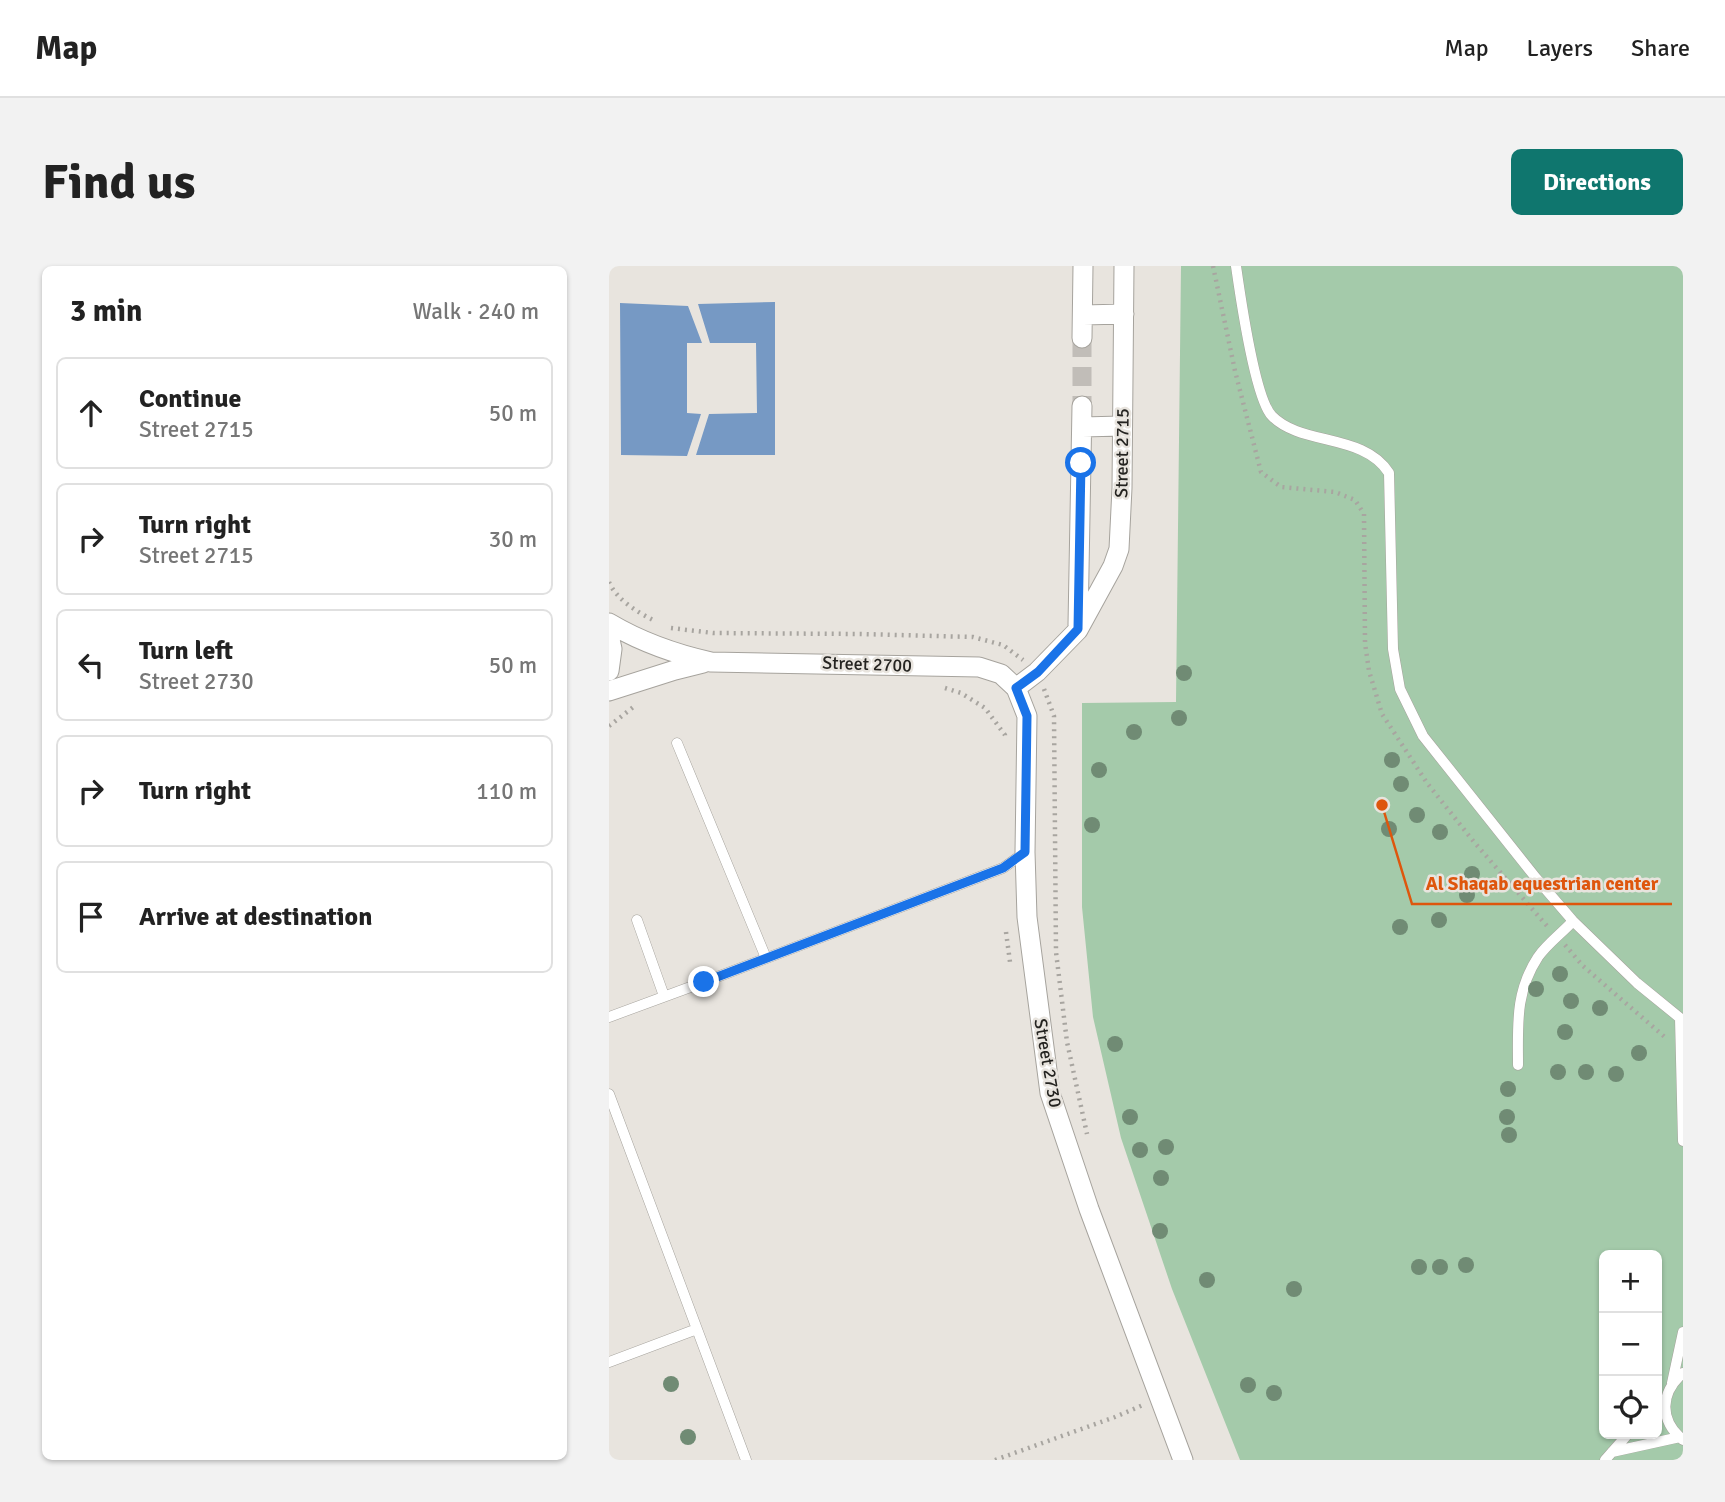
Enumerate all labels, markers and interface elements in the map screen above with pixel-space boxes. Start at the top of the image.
text: Map [35,28,97,69]
text: Map [1444,33,1489,63]
text: Layers [1527,33,1593,63]
text: Share [1631,33,1690,63]
button: Directions [1511,149,1683,215]
text: Find us [42,152,195,212]
text: 3 min [70,293,142,330]
text: Walk · 240 m [413,297,539,326]
text: Continue [139,383,241,415]
icon: ahead [72,394,110,432]
text: 50 m [489,399,537,428]
street label: Street 2715 [1110,408,1134,498]
text: Street 2715 [139,415,254,444]
route start [1065,447,1096,478]
text: Turn right [139,509,251,541]
icon: right [72,520,110,558]
text: 30 m [489,525,537,554]
text: Street 2715 [139,541,254,570]
text: Turn left [139,635,233,667]
icon: left [72,646,110,684]
text: 50 m [489,651,537,680]
street label: Street 2700 [822,651,912,677]
text: Street 2730 [139,667,254,696]
icon: right [72,772,110,810]
text: Turn right [139,775,251,807]
text: 110 m [476,777,537,806]
callout: Al Shaqab equestrian center [1412,864,1672,904]
text: Al Shaqab equestrian center [1426,872,1659,896]
icon: arrive [72,898,110,936]
text: Arrive at destination [139,901,372,933]
route end [688,966,719,997]
street label: Street 2730 [1029,1017,1067,1109]
map controls [1599,1250,1662,1439]
button: + [1599,1250,1662,1313]
button: − [1599,1313,1662,1376]
button: locate [1599,1376,1662,1439]

